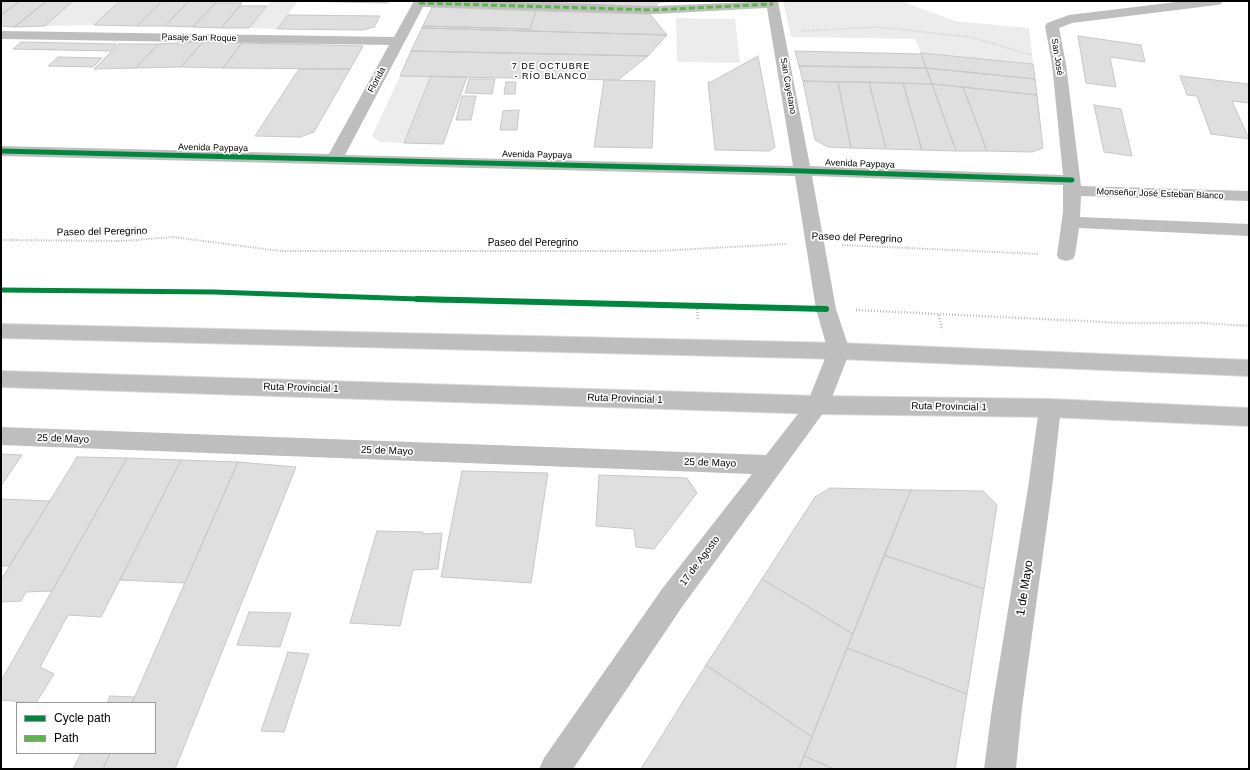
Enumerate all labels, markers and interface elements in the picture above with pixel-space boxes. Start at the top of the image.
street label: Pasaje San Roque [161,32,237,44]
street label: San José [1049,38,1065,76]
street label: San Cayetano [778,57,798,115]
district label: 7 DE OCTUBRE - RÍO BLANCO [512,62,590,83]
street label: Florida [366,65,388,95]
street label: Avenida Paypaya [178,142,248,154]
street label: Avenida Paypaya [502,149,572,161]
street label: Avenida Paypaya [825,157,895,171]
street label: Monseñor José Esteban Blanco [1096,186,1224,202]
street label: Paseo del Peregrino [57,225,147,239]
street label: Paseo del Peregrino [812,230,902,246]
street label: Paseo del Peregrino [488,237,578,249]
street label: Ruta Provincial 1 [263,381,339,395]
street label: Ruta Provincial 1 [587,392,663,406]
street label: Ruta Provincial 1 [911,400,987,414]
street label: 25 de Mayo [37,432,89,446]
street label: 25 de Mayo [361,444,413,458]
street label: 25 de Mayo [684,456,736,470]
street label: 17 de Agosto [677,534,723,588]
street label: 1 de Mayo [1014,559,1036,617]
legend [16,702,156,754]
text: Cycle path [54,711,111,725]
text: Path [54,731,79,745]

